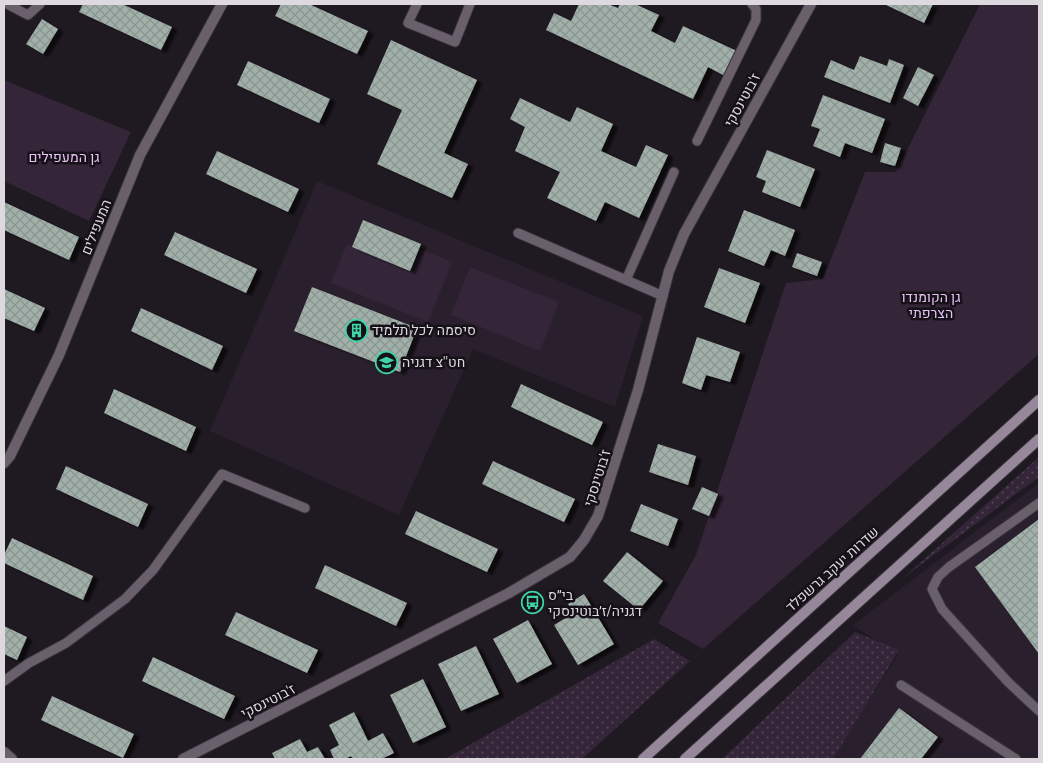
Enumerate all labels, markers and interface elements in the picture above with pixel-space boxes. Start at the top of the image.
street label: ז'בוטינסקי [721,70,763,130]
park label: גן המעפילים [28,149,100,165]
street label: המעפילים [78,197,114,257]
park label: גן הקומנדו הצרפתי [901,289,961,321]
building icon: סיסמה לכל תלמיד [344,318,368,342]
place label: סיסמה לכל תלמיד [372,322,476,338]
school or university icon: חט''צ דגניה [374,350,398,374]
place label: חט''צ דגניה [402,354,465,370]
street label: ז'בוטינסקי [580,448,614,508]
street label: שדרות יעקב גרשפלד [782,523,882,615]
place label: בי״ס דגניה/ז׳בוטינסקי [548,587,642,619]
bus stop icon: בי״ס דגניה/ז׳בוטינסקי [520,591,544,615]
street label: ז'בוטינסקי [238,681,298,721]

